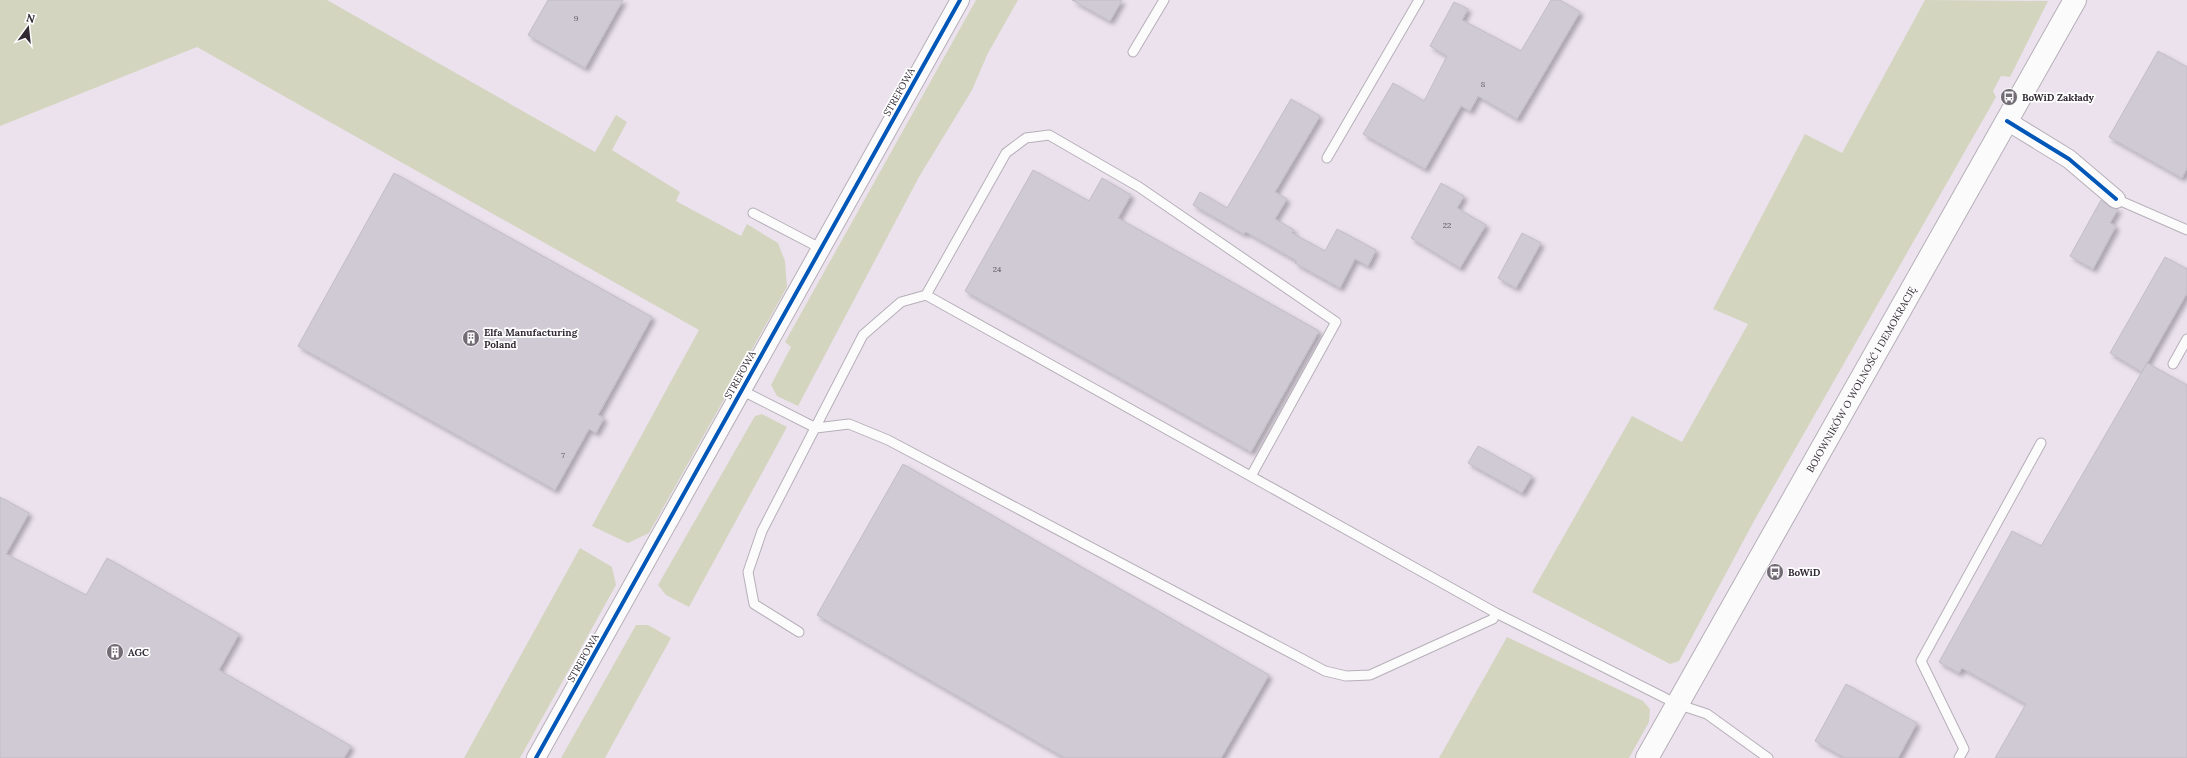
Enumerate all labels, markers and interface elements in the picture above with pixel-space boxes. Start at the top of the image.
north arrow [8,8,48,48]
text: N [25,10,37,26]
house number: 9 [574,13,579,23]
street label: STREFOWA [880,65,918,119]
house number: 8 [1481,79,1486,89]
bus stop icon: BoWiD Zakłady [1999,87,2019,107]
place label: BoWiD Zakłady [2022,91,2095,104]
house number: 22 [1443,220,1451,230]
house number: 24 [993,264,1002,274]
street label: BOJOWNIKÓW O WOLNOŚĆ I DEMOKRACJĘ [1803,284,1919,475]
place label: Elfa Manufacturing Poland [484,326,578,351]
building icon: Elfa Manufacturing Poland [461,328,481,348]
street label: STREFOWA [721,348,759,402]
house number: 7 [561,450,565,460]
bus stop icon: BoWiD [1765,562,1785,582]
place label: BoWiD [1788,566,1821,579]
street label: STREFOWA [564,631,602,685]
building icon: AGC [105,642,125,662]
place label: AGC [128,646,149,659]

